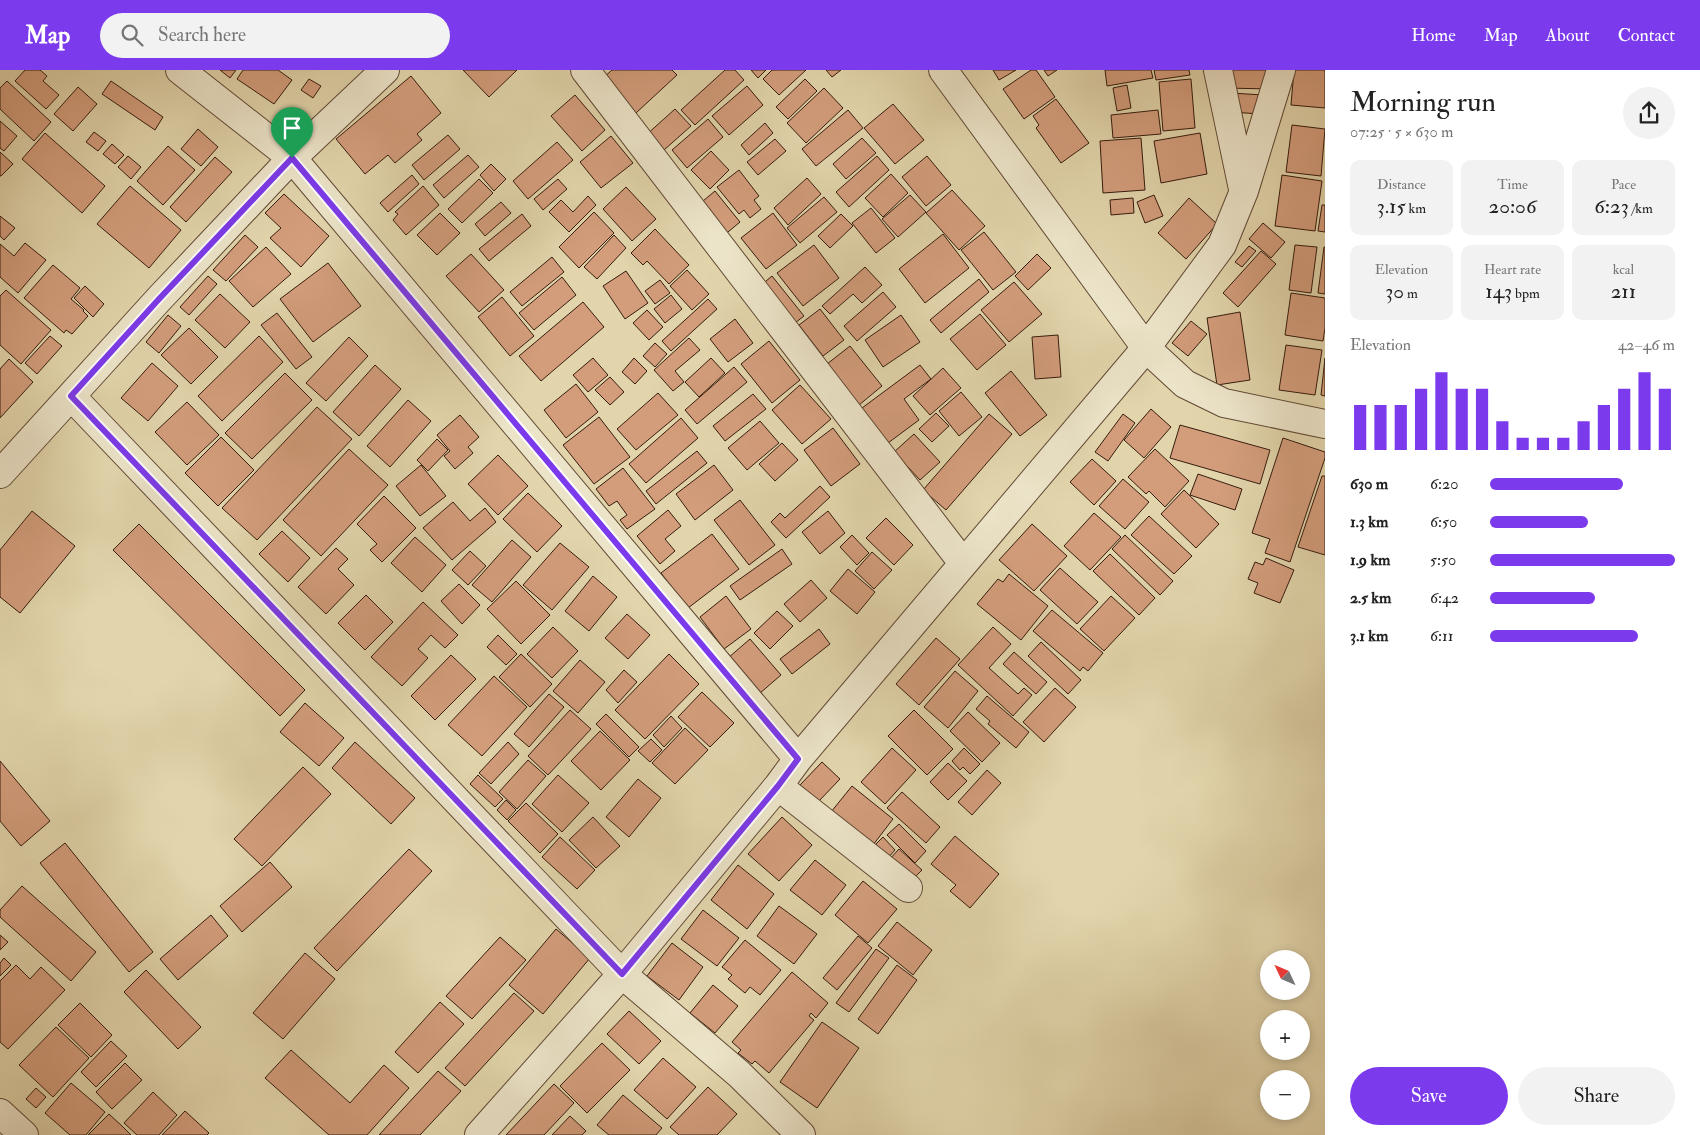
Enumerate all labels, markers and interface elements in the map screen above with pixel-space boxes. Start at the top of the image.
search box [100,13,450,58]
text: Map [25,20,70,51]
icon: search [118,21,146,49]
text: Search here [158,23,246,47]
text: Home [1411,24,1456,47]
text: Map [1484,24,1518,47]
text: About [1546,24,1590,47]
text: Contact [1618,24,1675,47]
text: Morning run [1350,85,1496,120]
button: share [1623,87,1675,139]
pin [271,107,313,158]
icon: arrive [278,114,306,142]
text: 07:25 · 5 × 630 m [1350,122,1453,142]
text: Distance [1377,176,1426,193]
text: Time [1497,176,1528,193]
text: Pace [1611,176,1636,193]
text: 3.15 [1377,193,1406,220]
text: 20:06 [1489,193,1536,220]
text: 6:23 [1594,193,1629,220]
text: km [1406,200,1426,217]
text: /km [1629,200,1653,217]
text: Elevation [1375,261,1428,278]
text: Heart rate [1484,261,1541,278]
text: kcal [1613,261,1634,278]
text: 30 [1385,278,1404,305]
text: 143 [1485,278,1512,305]
text: 211 [1611,278,1636,305]
text: m [1404,285,1418,302]
text: bpm [1512,285,1540,302]
text: Elevation [1350,335,1411,355]
text: 42–46 m [1618,335,1675,355]
text: 630 m [1350,474,1388,494]
text: 6:20 [1430,474,1458,494]
text: 1.3 km [1350,512,1388,532]
text: 6:50 [1430,512,1457,532]
text: 1.9 km [1350,550,1390,570]
text: 5:50 [1430,550,1456,570]
text: 2.5 km [1350,588,1391,608]
text: 6:42 [1430,588,1459,608]
text: 3.1 km [1350,626,1388,646]
text: 6:11 [1430,626,1453,646]
north arrow [1260,950,1310,1000]
map controls [1260,950,1310,1120]
button: + [1260,1010,1310,1060]
button: Save [1350,1067,1508,1125]
button: Share [1518,1067,1675,1125]
button: − [1260,1070,1310,1120]

